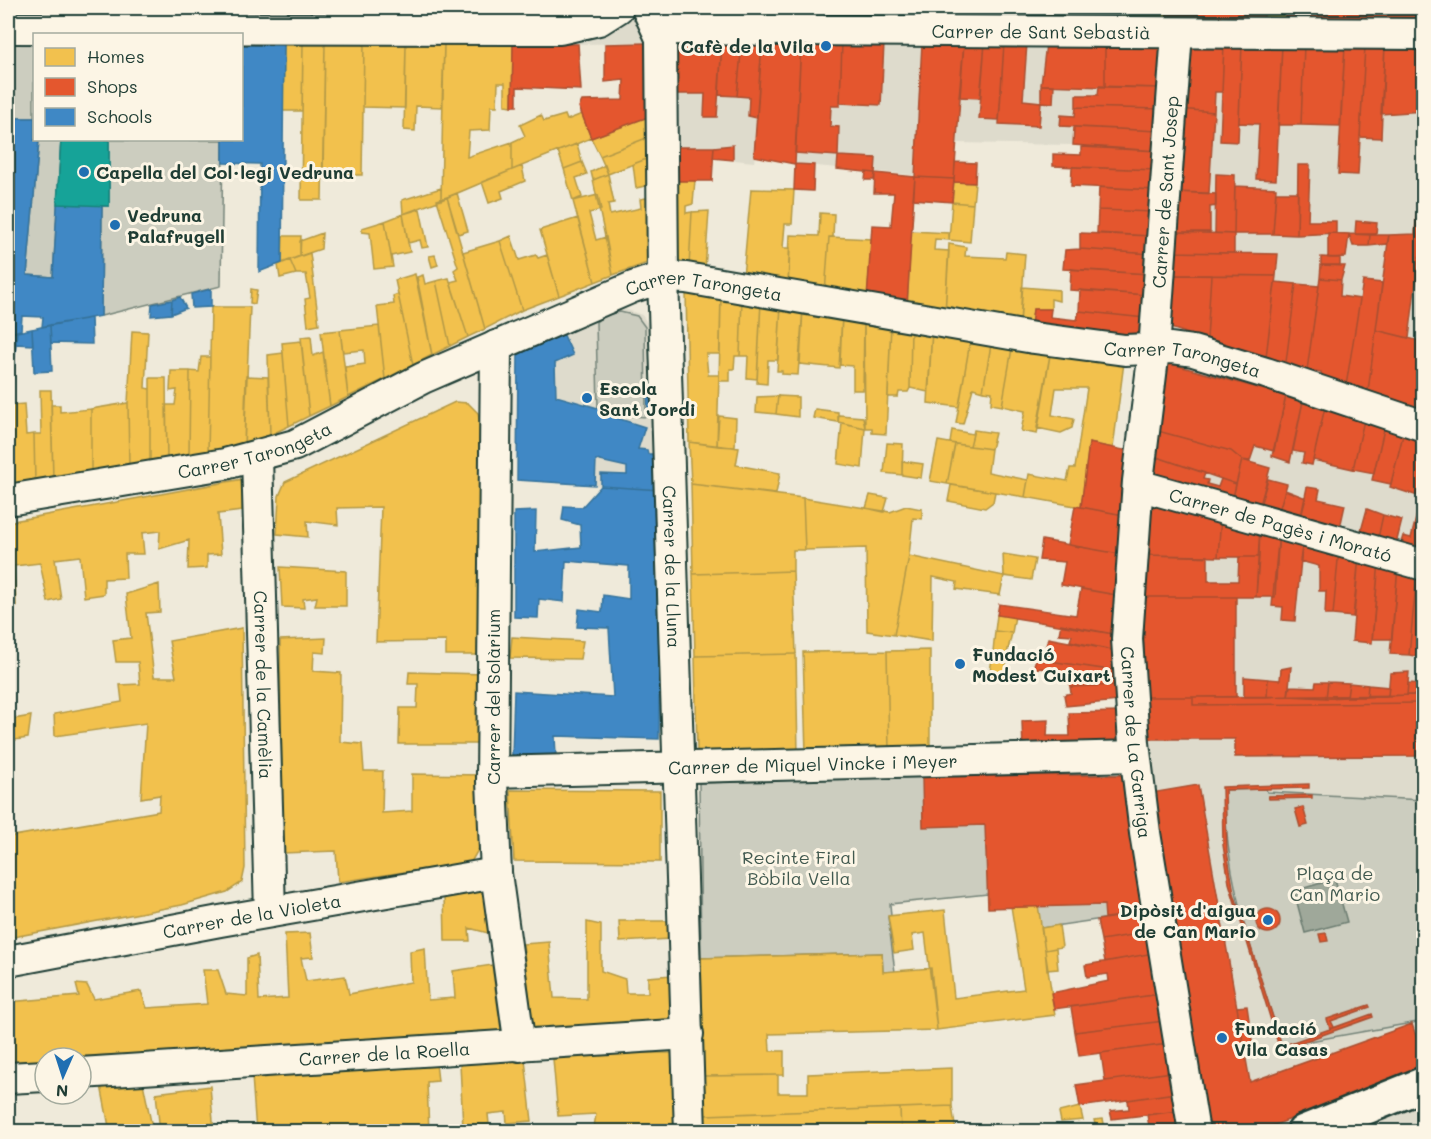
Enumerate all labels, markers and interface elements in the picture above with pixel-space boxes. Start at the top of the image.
street label: Carrer de Sant Sebastià [931,19,1151,44]
legend [33,33,243,141]
place label: Cafè de la Vila [680,34,814,58]
marker: Cafè de la Vila [819,39,833,53]
text: Homes [87,44,145,68]
text: Shops [87,74,138,98]
street label: Carrer de Sant Josep [1146,95,1184,289]
text: Schools [87,104,152,128]
place label: Capella del Col·legi Vedruna [96,160,354,184]
marker: Capella del Col·legi Vedruna [77,165,91,179]
place label: Vedruna Palafrugell [127,203,225,248]
marker: Vedruna Palafrugell [108,218,122,232]
street label: Carrer Tarongeta [621,265,784,306]
street label: Carrer Tarongeta [1102,335,1264,383]
place label: Escola Sant Jordi [599,376,696,421]
marker: Escola Sant Jordi [580,391,594,405]
street label: Carrer Tarongeta [176,416,335,484]
street label: Carrer de Pagès i Morató [1166,482,1395,568]
street label: Carrer de la Lluna [658,485,687,649]
street label: Carrer de la Camèlia [249,590,278,780]
street label: Carrer del Solàrium [481,609,505,785]
place label: Fundació Modest Cuixart [972,642,1111,687]
street label: Carrer de La Garriga [1116,646,1158,840]
marker: Fundació Modest Cuixart [953,657,967,671]
street label: Carrer de Miquel Vincke i Meyer [668,748,958,780]
park label: Recinte Firal Bòbila Vella [742,845,856,890]
park label: Plaça de Can Mario [1290,861,1381,906]
street label: Carrer de la Violeta [161,888,343,944]
place label: Dipòsit d'aigua de Can Mario [1120,898,1256,943]
marker: Dipòsit d'aigua de Can Mario [1261,913,1275,927]
place label: Fundació Vila Casas [1234,1016,1328,1061]
marker: Fundació Vila Casas [1215,1031,1229,1045]
street label: Carrer de la Roella [298,1036,471,1071]
north arrow [33,1046,93,1106]
text: N [56,1081,69,1102]

